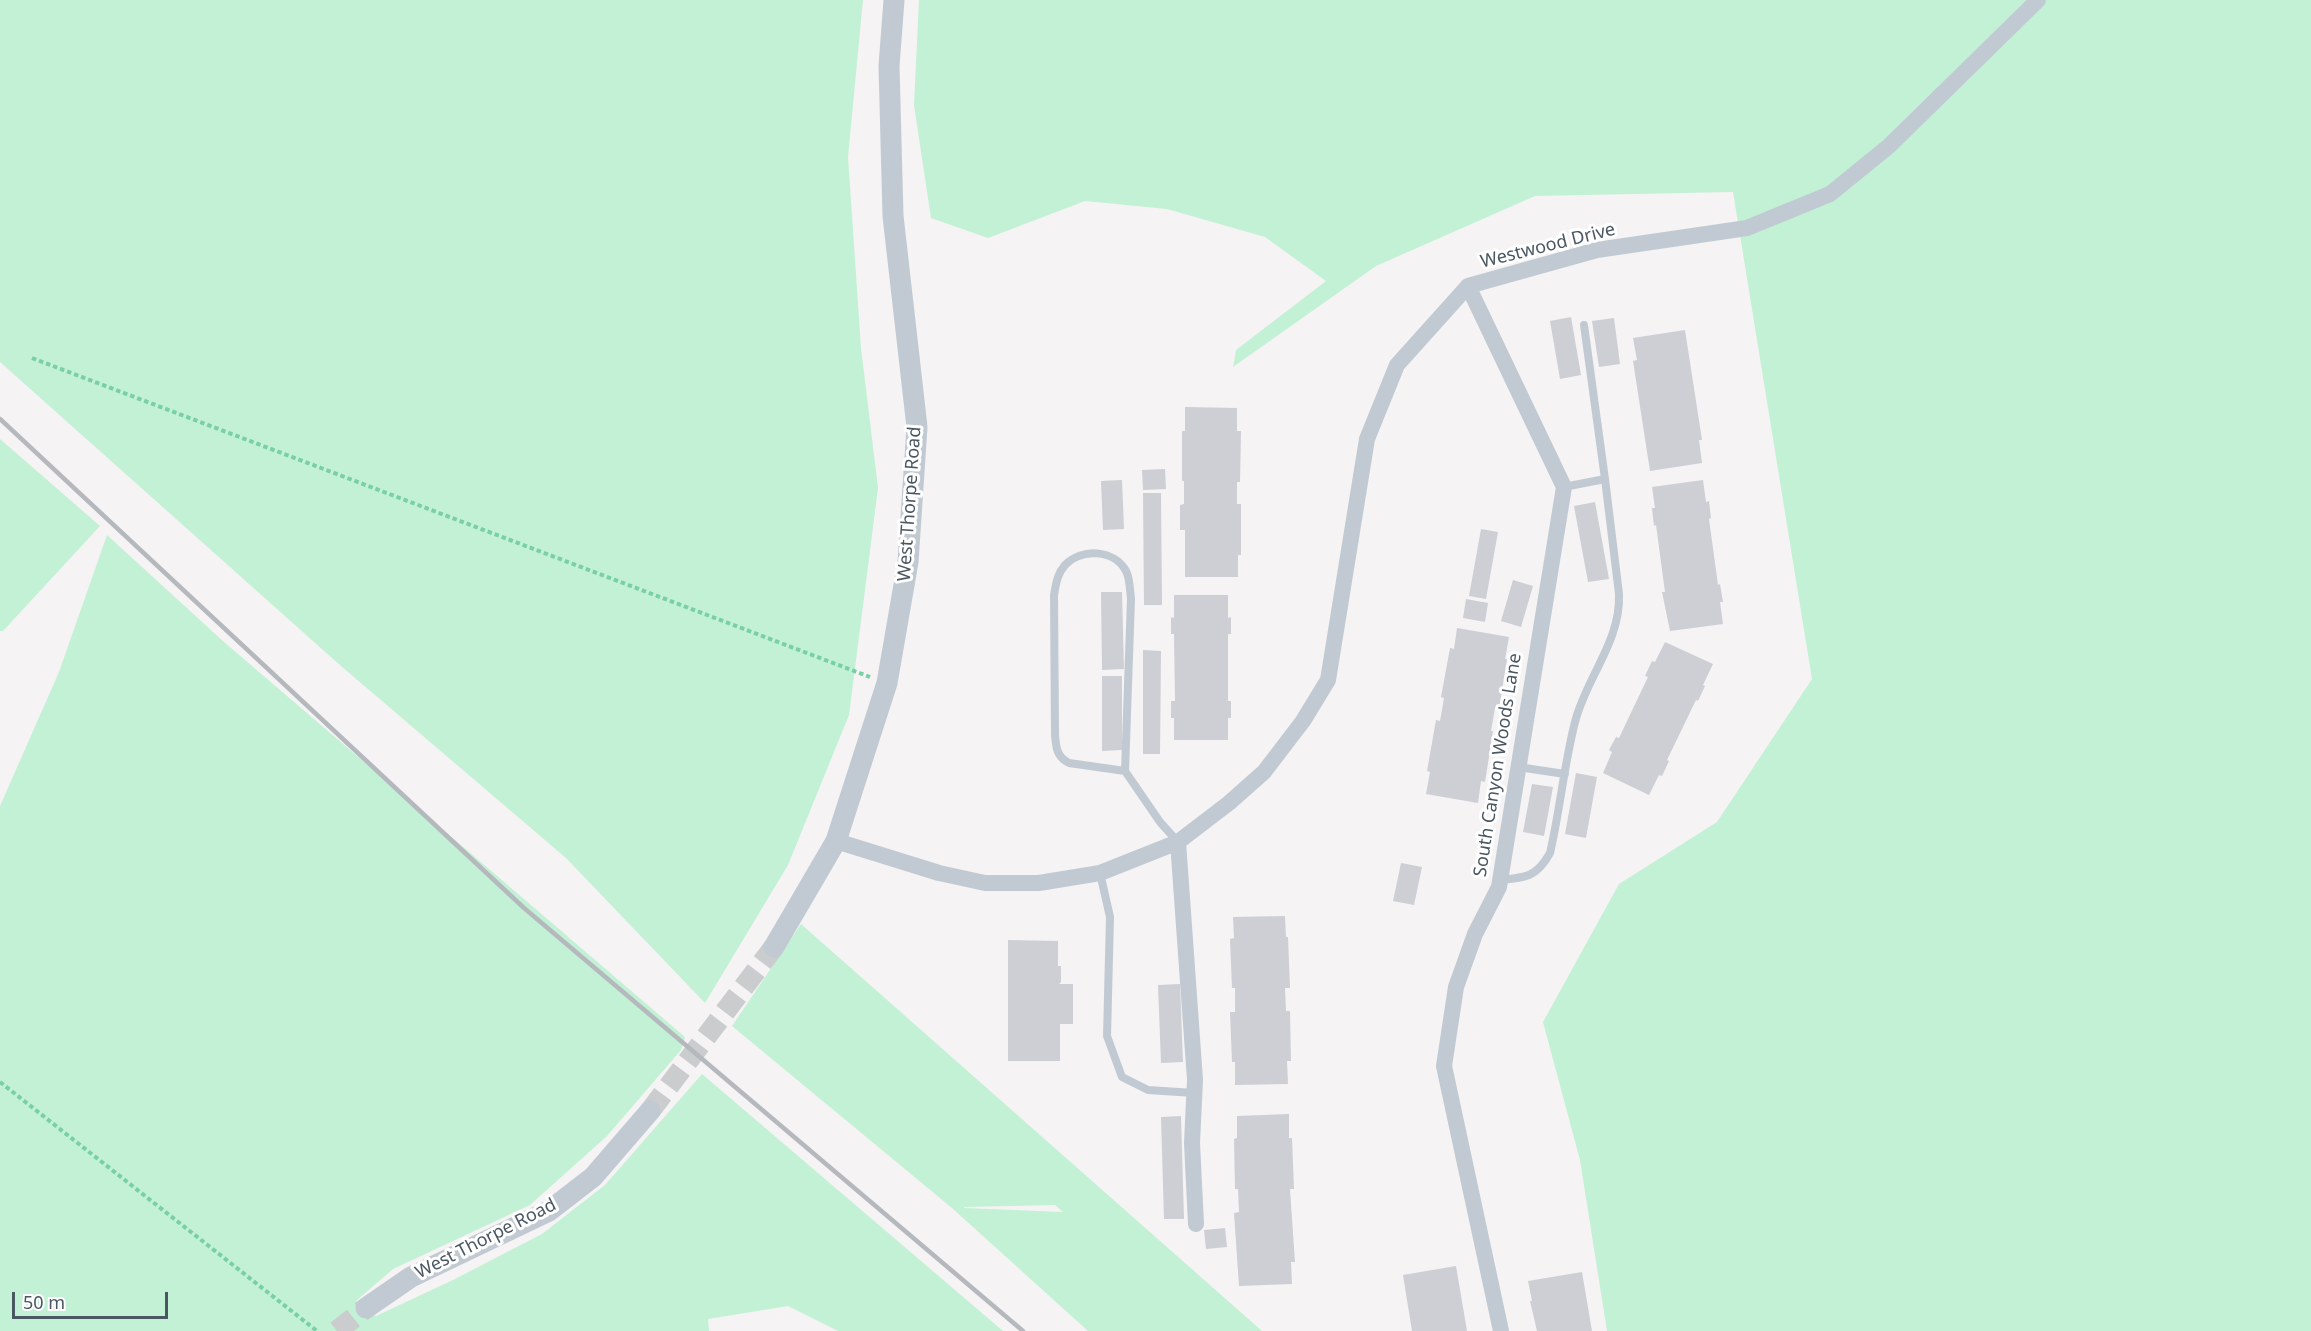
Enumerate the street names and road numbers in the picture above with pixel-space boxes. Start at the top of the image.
street label: Westwood Drive [1479,219,1617,273]
street label: West Thorpe Road [894,426,926,582]
street label: South Canyon Woods Lane [1470,652,1526,878]
street label: West Thorpe Road [412,1194,560,1284]

